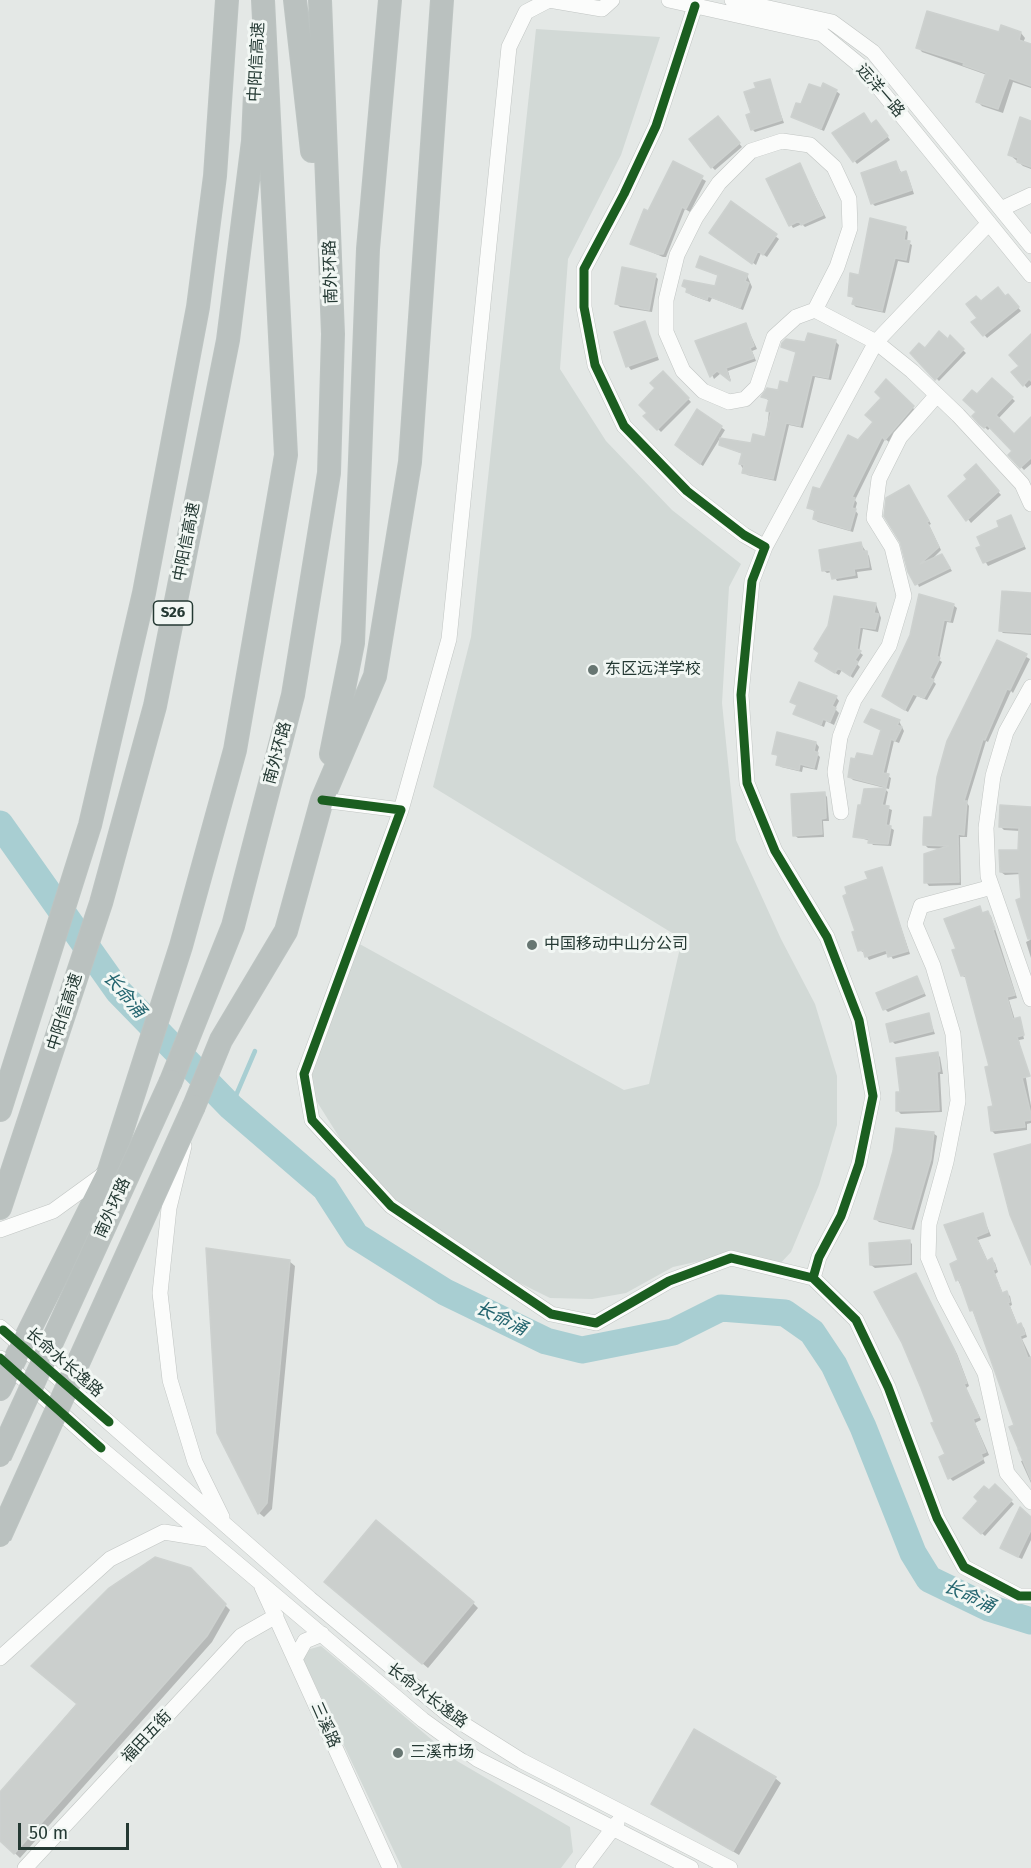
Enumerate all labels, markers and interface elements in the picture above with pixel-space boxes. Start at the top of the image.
street label: 中阳信高速 [245,22,269,102]
street label: 远洋一路 [852,61,908,121]
street label: 南外环路 [320,240,342,304]
street label: 中阳信高速 [170,501,204,583]
road number: S26 [154,601,192,625]
place label: 东区远洋学校 [605,660,701,680]
marker: 东区远洋学校 [586,663,600,677]
street label: 南外环路 [260,720,296,786]
place label: 中国移动中山分公司 [544,935,688,955]
marker: 中国移动中山分公司 [525,938,539,952]
water label: 长命涌 [98,968,150,1022]
street label: 中阳信高速 [44,971,86,1053]
street label: 南外环路 [91,1175,135,1241]
water label: 长命涌 [472,1297,530,1341]
street label: 长命水长逸路 [21,1324,107,1402]
water label: 长命涌 [940,1576,998,1618]
street label: 长命水长逸路 [383,1659,471,1733]
street label: 三溪路 [306,1699,344,1751]
street label: 福田五街 [118,1707,176,1767]
place label: 三溪市场 [410,1743,474,1763]
marker: 三溪市场 [391,1746,405,1760]
scale bar [21,1811,132,1849]
text: 50 m [29,1822,68,1844]

